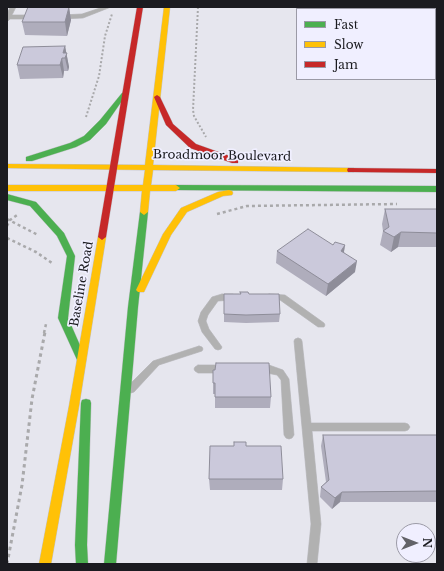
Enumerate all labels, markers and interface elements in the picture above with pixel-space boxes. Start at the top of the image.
legend [296,8,436,80]
text: Fast [334,17,358,32]
text: Slow [334,37,363,52]
text: Jam [334,57,358,72]
street label: Broadmoor Boulevard [153,148,291,164]
street label: Baseline Road [67,240,97,328]
north arrow [396,523,436,563]
text: N [420,538,434,548]

